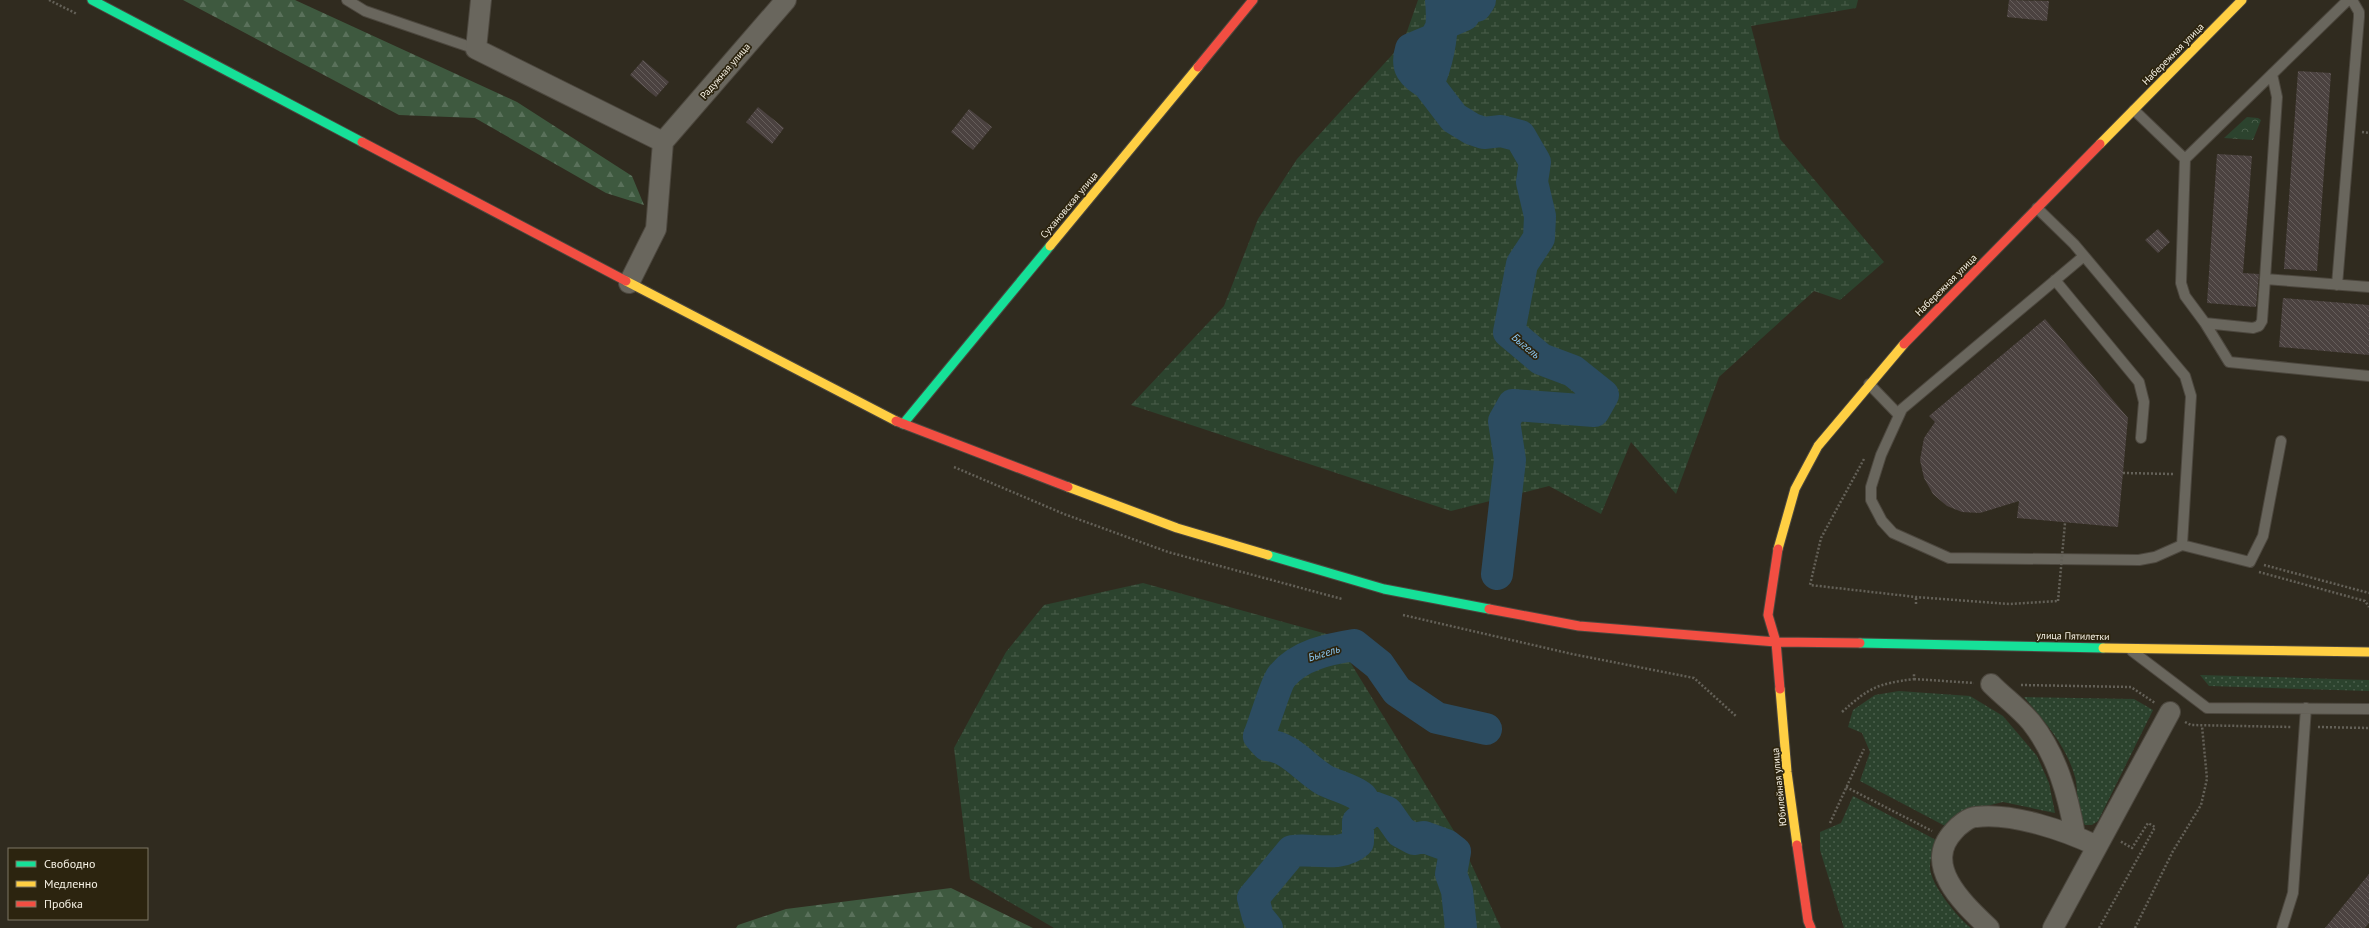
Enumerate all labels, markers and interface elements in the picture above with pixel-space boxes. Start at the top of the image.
street label: Набережная улица [2139,20,2207,88]
street label: Радужная улица [697,40,753,102]
street label: Сухановская улица [1037,169,1101,241]
street label: Набережная улица [1912,251,1980,319]
water label: Быгель [1509,330,1543,362]
street label: улица Пятилетки [2036,629,2110,643]
water label: Быгель [1306,642,1342,664]
street label: Юбилейная улица [1768,747,1790,827]
legend [8,848,148,920]
text: Свободно [44,856,95,871]
text: Медленно [44,876,98,891]
text: Пробка [44,896,83,911]

